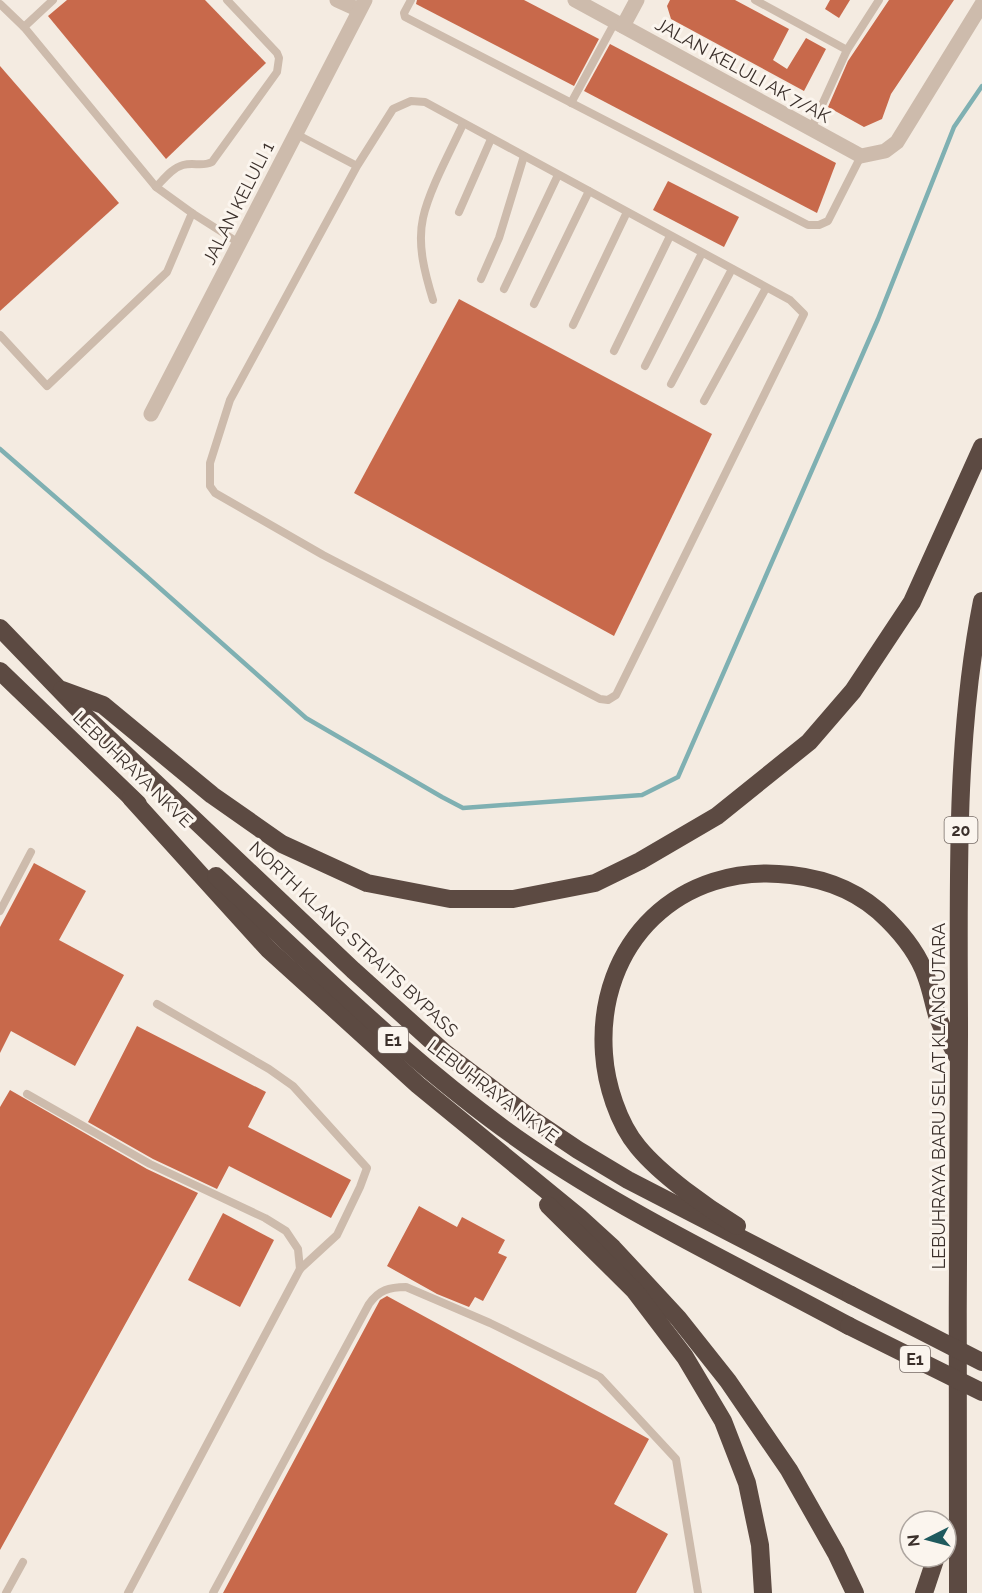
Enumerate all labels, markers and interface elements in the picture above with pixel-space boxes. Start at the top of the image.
street label: JALAN KELULI AK 7/AK [652,13,834,127]
street label: JALAN KELULI 1 [198,138,278,268]
street label: LEBUHRAYA NKVE [69,707,197,831]
road number: 20 [944,817,978,843]
street label: NORTH KLANG STRAITS BYPASS [245,837,463,1041]
street label: LEBUHRAYA BARU SELAT KLANG UTARA [928,923,949,1269]
road number: E1 [378,1027,408,1053]
street label: LEBUHRAYA NKVE [424,1035,562,1147]
road number: E1 [900,1346,930,1372]
north arrow [898,1509,958,1569]
text: N [903,1533,924,1548]

